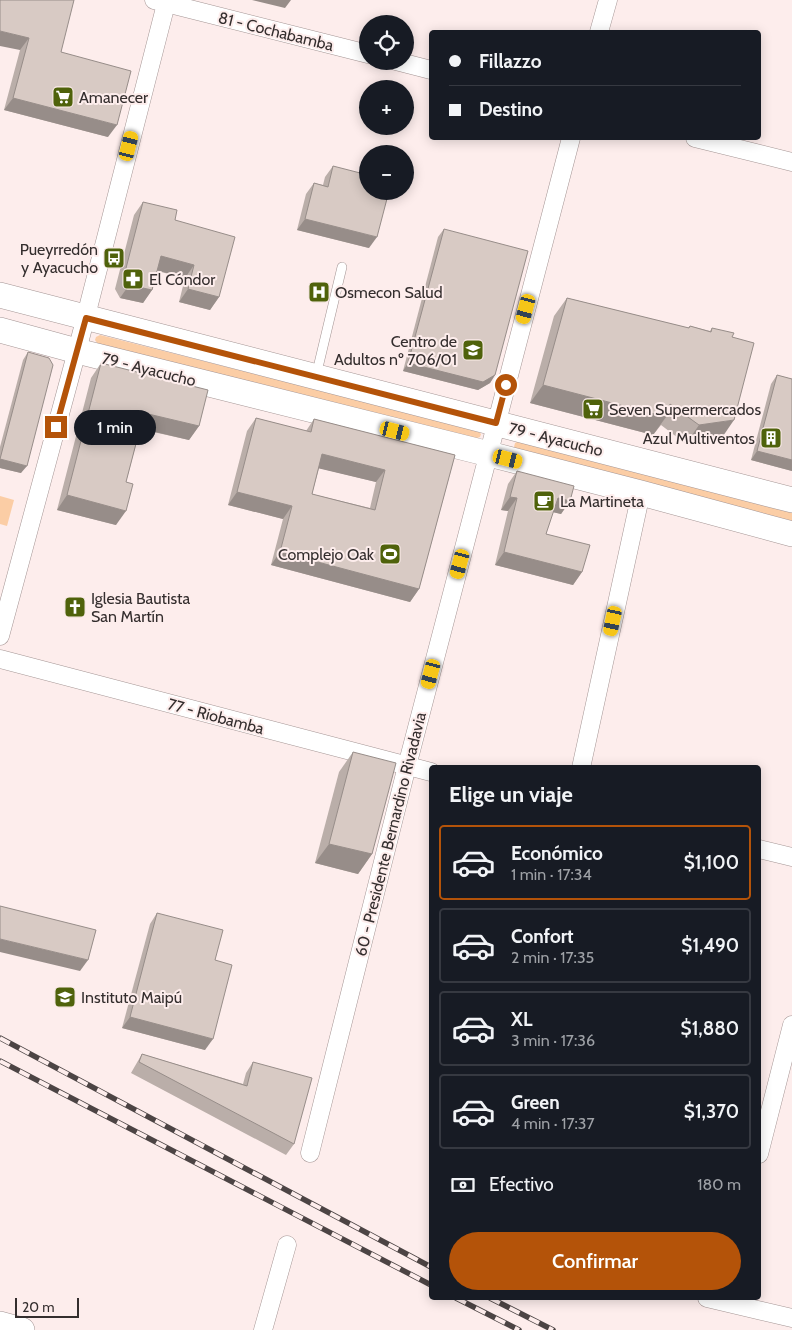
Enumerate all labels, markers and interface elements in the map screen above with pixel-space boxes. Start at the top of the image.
street label: 81 - Cochabamba [216,8,336,55]
map controls [359,15,414,200]
button: locate [359,15,414,70]
text: Fillazzo [479,50,542,73]
button: + [359,80,414,135]
supermarket icon: Amanecer [51,85,75,109]
place label: Amanecer [79,88,149,107]
text: Destino [479,98,543,121]
car [118,130,139,162]
button: − [359,145,414,200]
place label: Pueyrredón y Ayacucho [20,240,98,277]
bus stop icon: Pueyrredón y Ayacucho [102,246,126,270]
pharmacy icon: El Cóndor [121,267,145,291]
place label: El Cóndor [149,270,216,289]
hospital icon: Osmecon Salud [307,280,331,304]
place label: Osmecon Salud [335,283,443,302]
car [514,293,537,325]
place label: Centro de Adultos nº 706/01 [334,332,457,369]
school or university icon: Centro de Adultos nº 706/01 [461,338,485,362]
street label: 79 - Ayacucho [100,349,198,390]
route start [495,374,517,396]
supermarket icon: Seven Supermercados [581,397,605,421]
place label: Seven Supermercados [609,400,761,419]
callout: 1 min [74,410,156,444]
route end [45,416,67,438]
text: 1 min [97,418,133,437]
street label: 79 - Ayacucho [507,419,605,460]
car [378,420,411,442]
building icon: Azul Multiventos [759,426,783,450]
place label: Azul Multiventos [643,429,755,448]
car [491,448,524,470]
cafe icon: La Martineta [532,489,556,513]
place label: La Martineta [560,492,644,511]
sports icon: Complejo Oak [378,542,402,566]
place label: Complejo Oak [278,545,375,564]
car [448,548,471,580]
place label: Iglesia Bautista San Martín [91,589,190,626]
church icon: Iglesia Bautista San Martín [63,595,87,619]
car [602,605,623,637]
car [419,658,442,690]
street label: 77 - Riobamba [166,694,266,739]
street label: 60 - Presidente Bernardino Rivadavia [351,710,430,958]
text: Elige un viaje [449,781,573,808]
icon: car [451,840,496,885]
text: Económico [511,842,603,865]
text: $1,100 [684,851,739,874]
text: 1 min · 17:34 [511,865,592,884]
icon: car [451,923,496,968]
text: Confort [511,925,574,948]
text: $1,490 [681,934,739,957]
text: 2 min · 17:35 [511,948,594,967]
school or university icon: Instituto Maipú [53,985,77,1009]
place label: Instituto Maipú [81,988,182,1007]
icon: car [451,1006,496,1051]
text: XL [511,1008,532,1031]
text: $1,880 [681,1017,739,1040]
text: 3 min · 17:36 [511,1031,595,1050]
icon: car [451,1089,496,1134]
text: Green [511,1091,560,1114]
text: $1,370 [684,1100,739,1123]
text: 4 min · 17:37 [511,1114,595,1133]
icon: cash [449,1171,477,1199]
text: Efectivo [489,1173,554,1196]
text: 180 m [697,1175,741,1194]
button: Confirmar [449,1232,741,1290]
scale bar [15,1295,79,1318]
text: 20 m [22,1298,55,1316]

